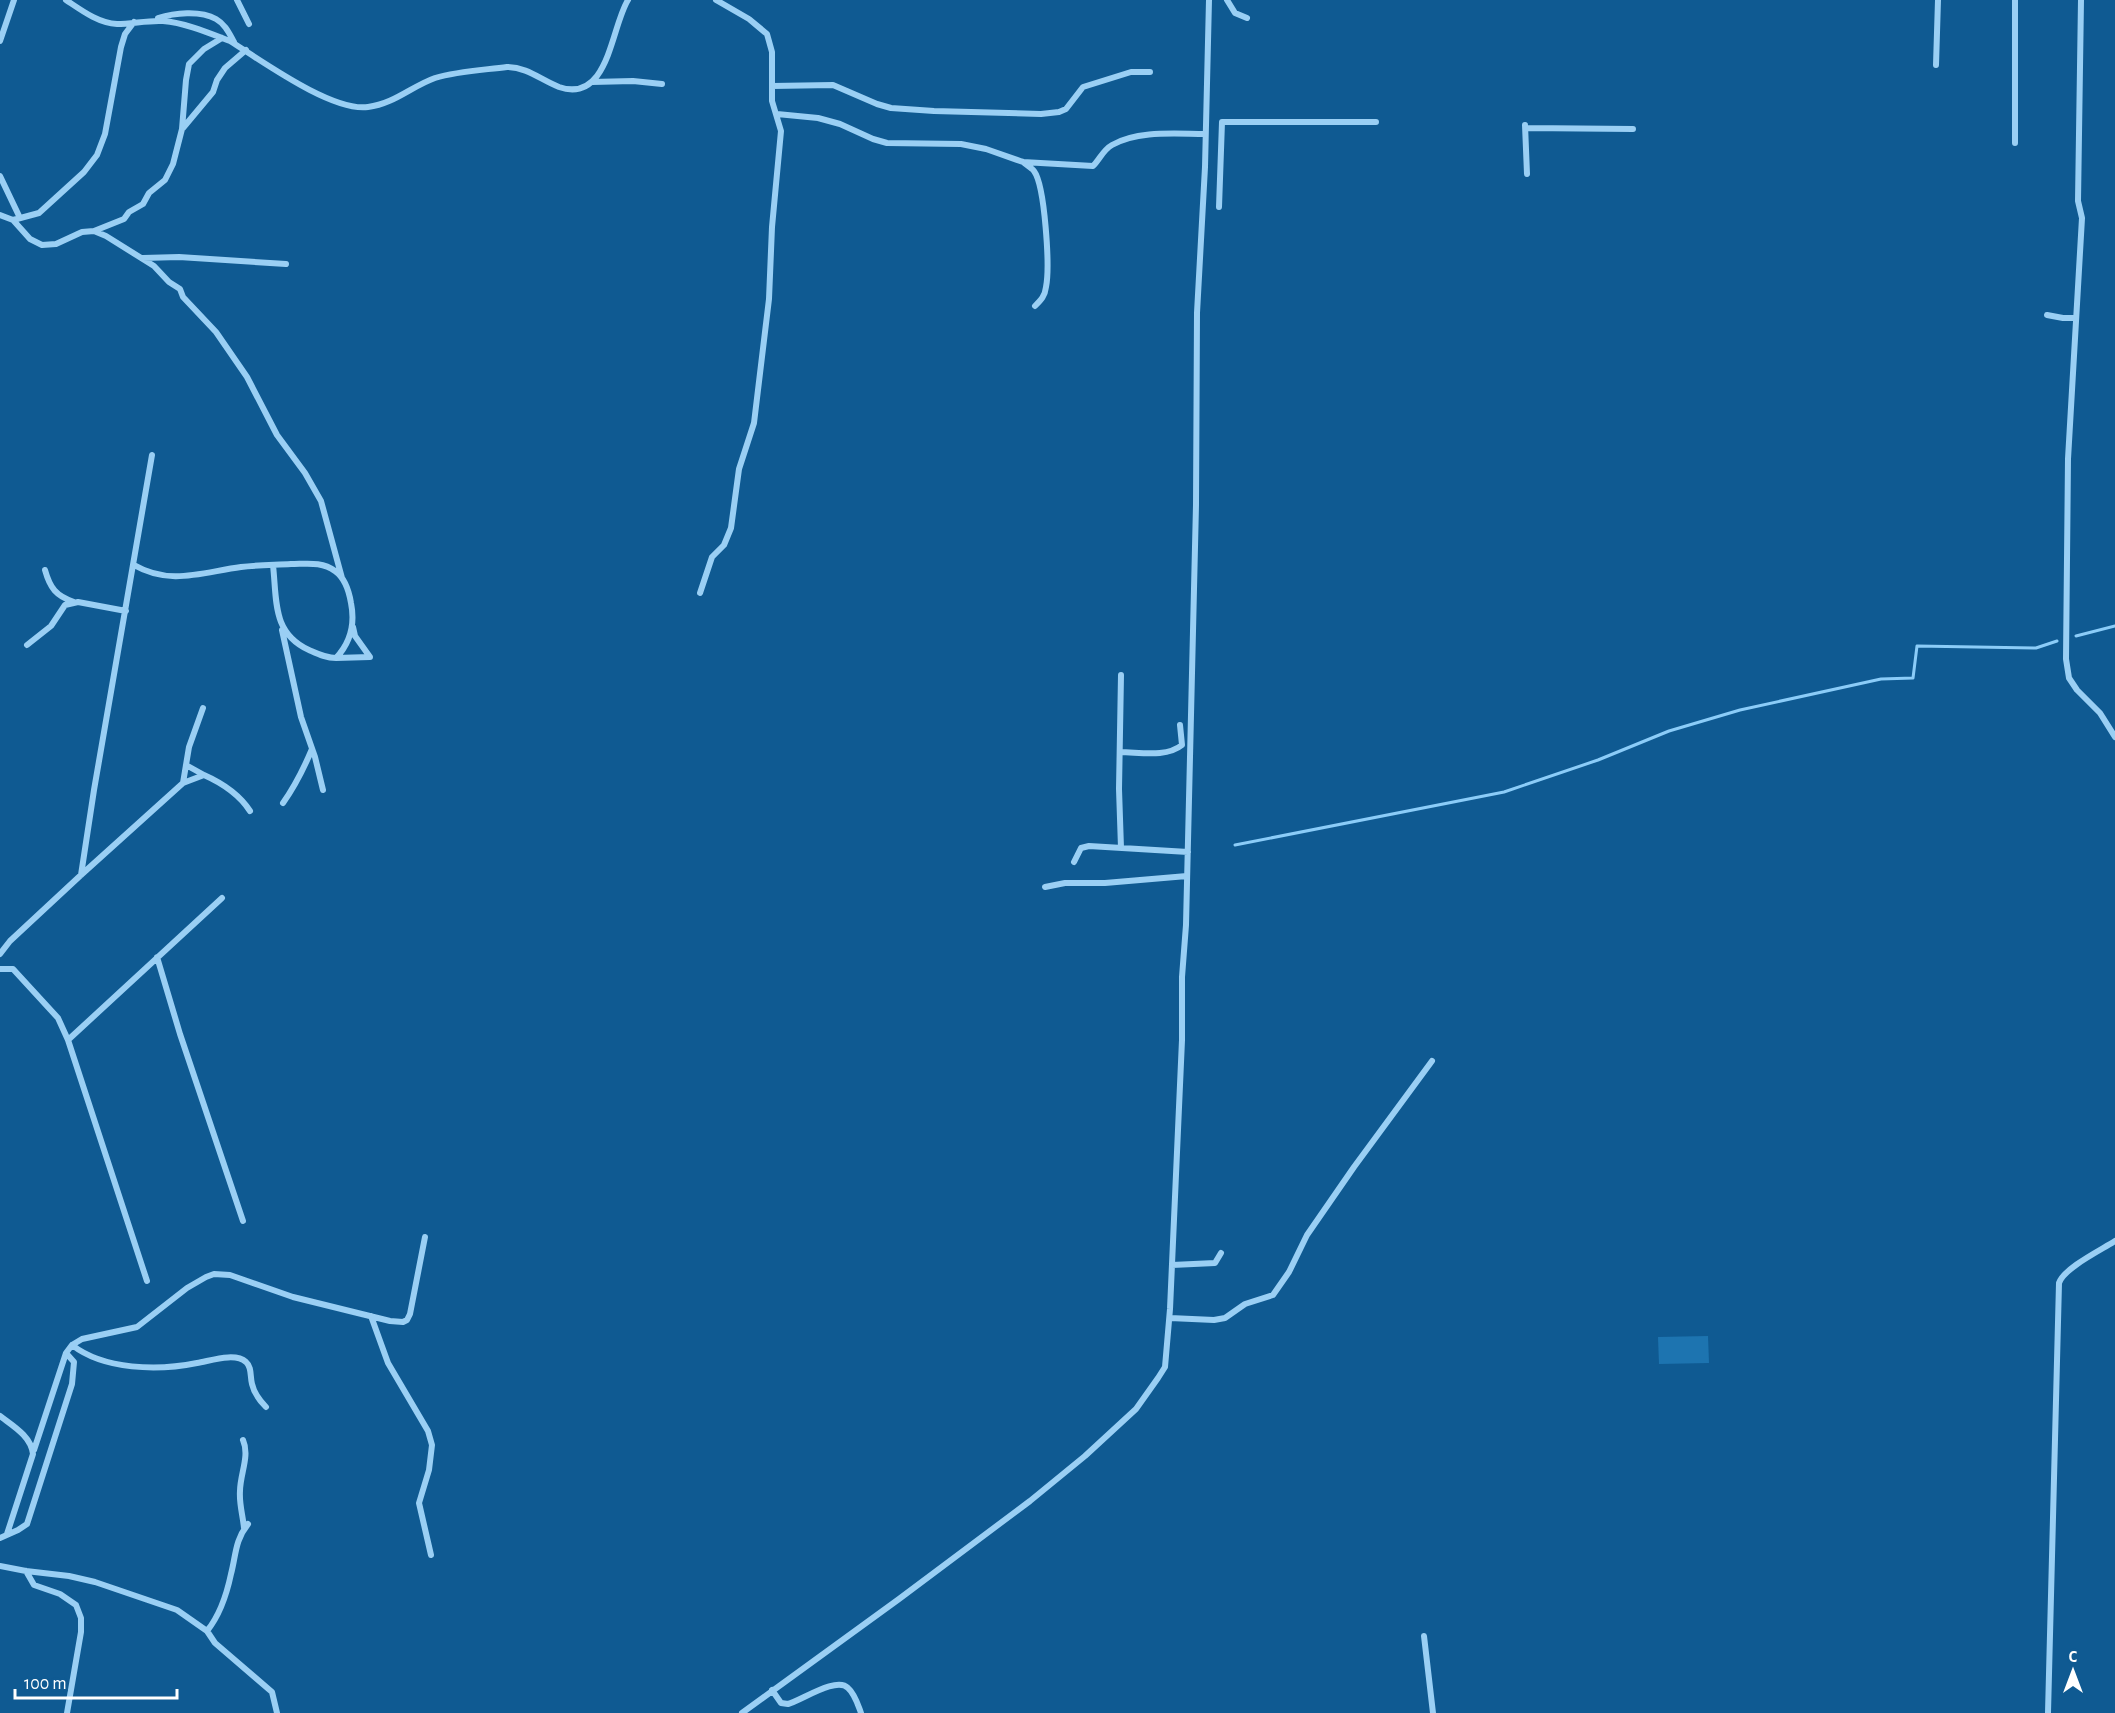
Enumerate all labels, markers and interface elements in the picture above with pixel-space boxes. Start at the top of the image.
north arrow [2043,1641,2103,1701]
text: С [2069,1649,2078,1665]
scale bar [15,1662,177,1700]
text: 100 m [24,1675,67,1693]

